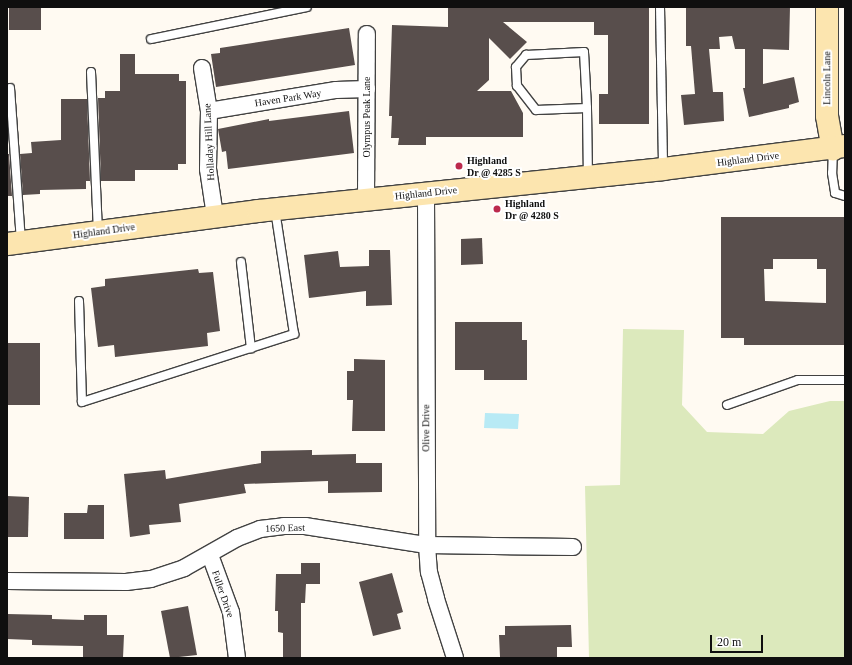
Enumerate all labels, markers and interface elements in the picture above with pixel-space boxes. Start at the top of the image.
street label: Lincoln Lane [821,51,833,105]
street label: Olympus Peak Lane [361,76,373,158]
street label: Haven Park Way [254,87,322,109]
street label: Holladay Hill Lane [201,103,217,181]
street label: Highland Drive [716,149,780,169]
place label: Highland Dr @ 4285 S [467,154,521,178]
marker: Highland Dr @ 4285 S [454,161,464,171]
street label: Highland Drive [394,184,458,202]
place label: Highland Dr @ 4280 S [505,197,559,220]
marker: Highland Dr @ 4280 S [492,204,502,214]
street label: Highland Drive [72,221,136,241]
street label: Olive Drive [420,404,432,452]
street label: 1650 East [265,521,305,535]
street label: Fuller Drive [209,569,237,619]
scale bar [712,627,765,653]
text: 20 m [717,635,741,649]

